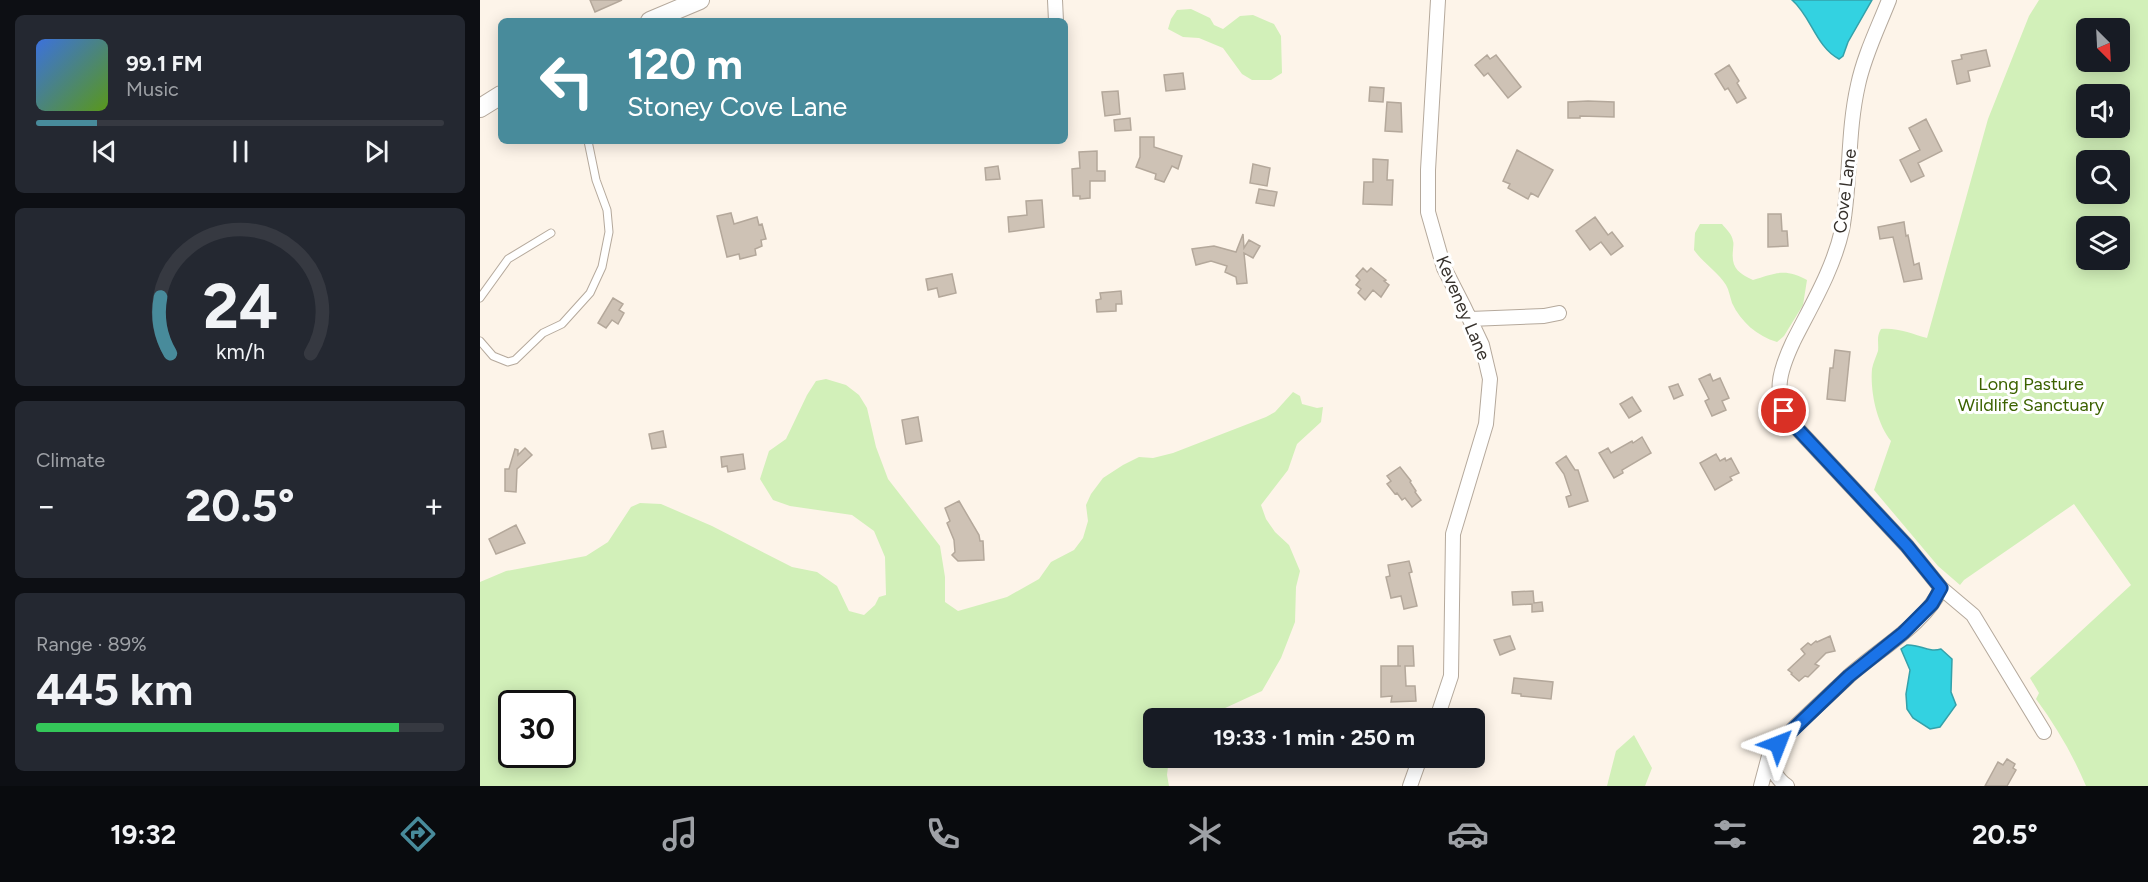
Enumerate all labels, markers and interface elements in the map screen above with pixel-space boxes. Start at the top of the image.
north arrow [2076,18,2130,72]
map controls [2076,18,2130,270]
text: 120 m [627,39,743,90]
icon: left [528,42,606,120]
text: 99.1 FM [126,50,203,77]
text: Music [126,77,179,101]
button: sound [2076,84,2130,138]
text: Stoney Cove Lane [627,90,847,123]
icon: previous [88,135,121,168]
icon: pause [224,135,257,168]
icon: next [360,135,393,168]
street label: Cove Lane [1829,147,1861,235]
button: search [2076,150,2130,204]
button: layers [2076,216,2130,270]
street label: Keveney Lane [1431,252,1495,364]
text: 24 [202,269,278,344]
text: km/h [216,339,264,364]
park label: Long Pasture Wildlife Sanctuary [1958,373,2105,416]
pin [1758,385,1809,436]
icon: arrive [1767,394,1800,427]
text: Climate [36,448,105,472]
text: 20.5° [185,478,295,532]
text: − [36,486,57,525]
text: + [423,486,444,525]
text: Range · 89% [36,632,147,656]
text: 445 km [36,662,193,716]
speed limit sign: 30 [498,690,576,768]
position arrow [1746,712,1810,776]
text: 19:33 · 1 min · 250 m [1213,724,1415,751]
icon: directions [397,813,439,855]
icon: music [659,813,701,855]
icon: phone [922,813,964,855]
icon: climate [1184,813,1226,855]
icon: car [1447,813,1489,855]
icon: filters [1709,813,1751,855]
text: 19:32 [110,818,176,851]
text: 20.5° [1972,818,2038,851]

